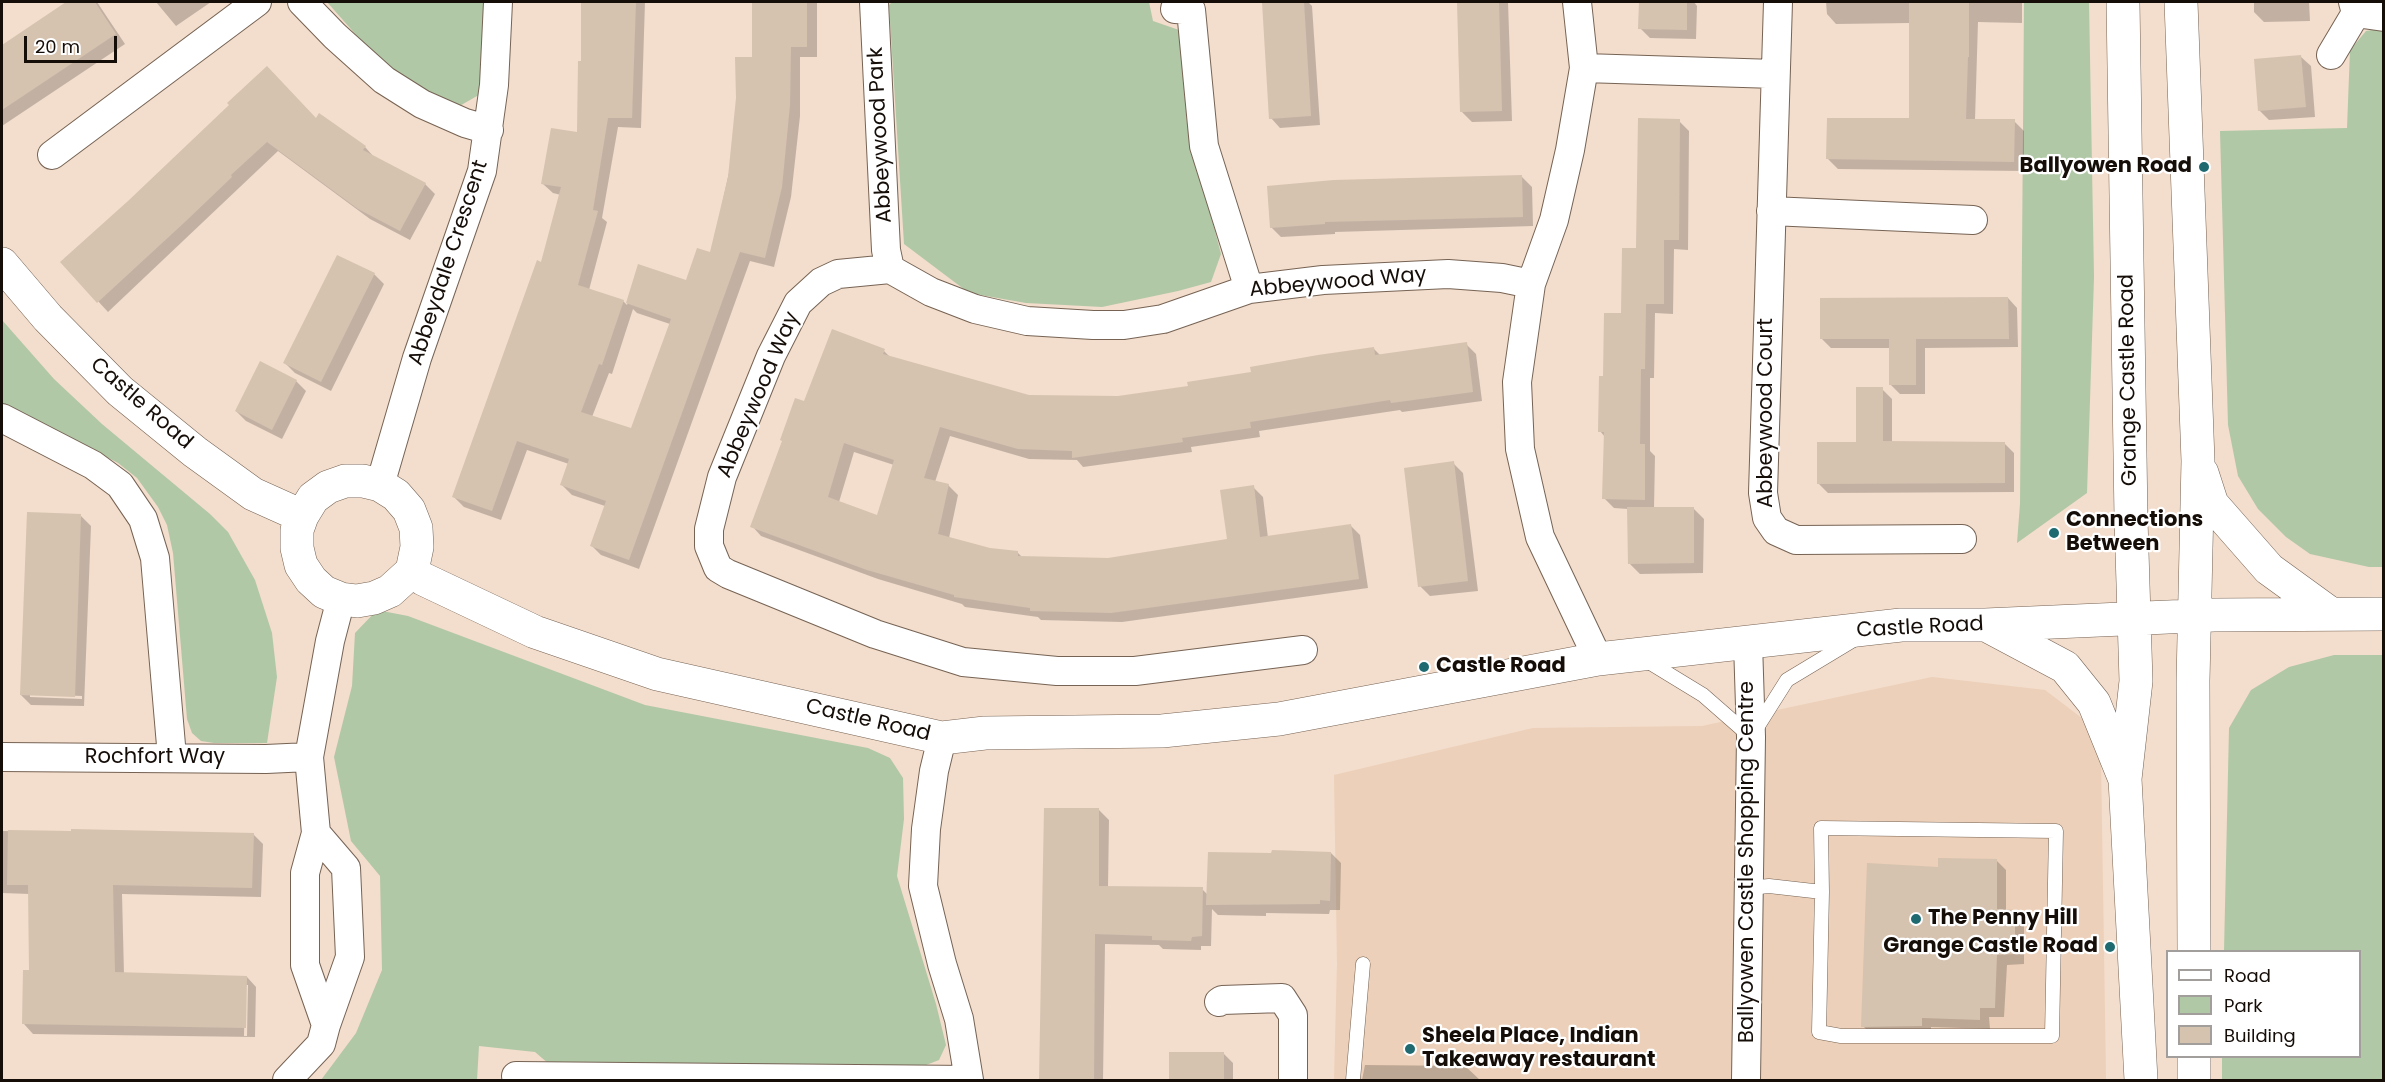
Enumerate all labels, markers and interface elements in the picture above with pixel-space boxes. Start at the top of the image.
scale bar [27,24,120,62]
text: 20 m [35,34,80,59]
street label: Abbeywood Park [864,46,898,224]
place label: Ballyowen Road [2020,154,2192,180]
street label: Abbeydale Crescent [404,157,494,369]
marker: Ballyowen Road [2197,160,2211,174]
street label: Abbeywood Way [1248,263,1428,303]
street label: Grange Castle Road [2115,274,2143,486]
street label: Abbeywood Way [713,308,805,482]
street label: Abbeywood Court [1754,318,1780,508]
street label: Castle Road [85,353,197,455]
place label: Connections Between [2066,508,2203,558]
marker: Connections Between [2047,526,2061,540]
street label: Castle Road [1856,612,1984,644]
place label: Castle Road [1436,654,1566,680]
marker: Castle Road [1417,660,1431,674]
street label: Ballyowen Castle Shopping Centre [1735,681,1761,1043]
street label: Castle Road [803,694,933,748]
street label: Rochfort Way [85,745,225,771]
place label: The Penny Hill [1928,906,2078,932]
marker: The Penny Hill [1909,912,1923,926]
place label: Grange Castle Road [1883,934,2098,960]
marker: Grange Castle Road [2103,940,2117,954]
legend [2166,950,2361,1058]
text: Road [2224,963,2271,988]
text: Park [2224,993,2263,1018]
text: Building [2224,1023,2296,1048]
place label: Sheela Place, Indian Takeaway restaurant [1422,1024,1656,1074]
marker: Sheela Place, Indian Takeaway restaurant [1403,1042,1417,1056]

